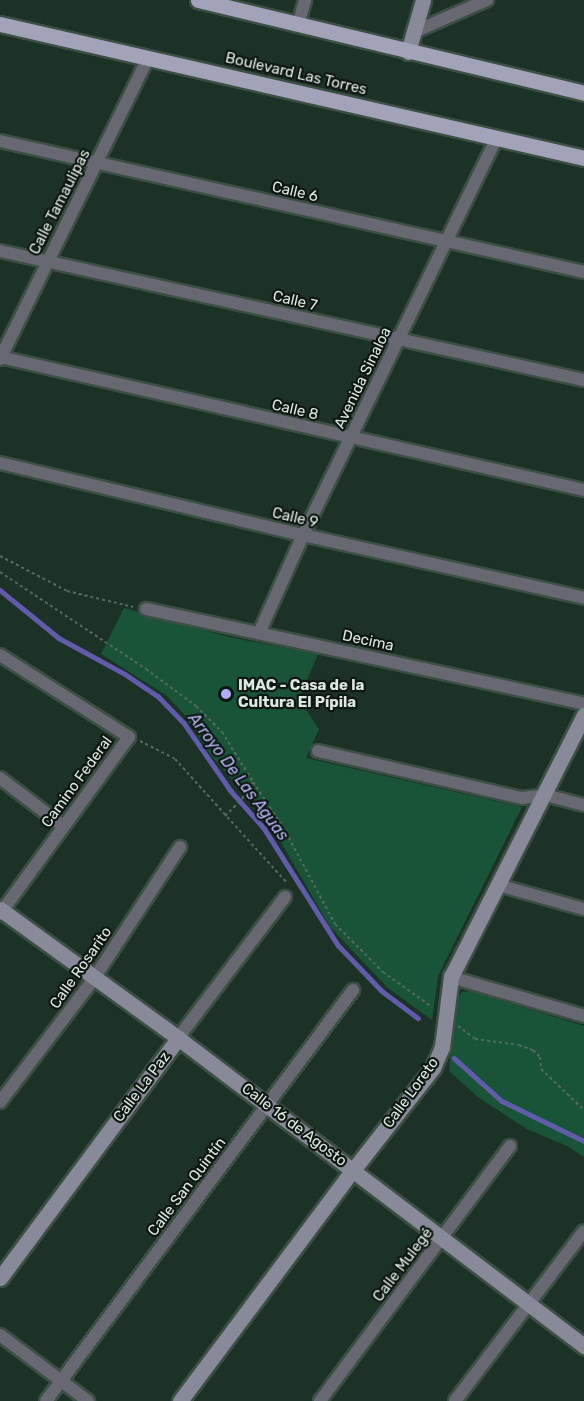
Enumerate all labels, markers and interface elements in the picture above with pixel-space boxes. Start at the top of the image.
street label: Boulevard Las Torres [223,49,369,99]
street label: Calle Tamaulipas [26,146,94,258]
street label: Calle 6 [270,178,320,206]
street label: Calle 7 [271,287,319,315]
street label: Avenida Sinaloa [331,324,395,432]
street label: Calle 8 [270,396,320,424]
street label: Calle 9 [270,504,320,532]
street label: Decima [341,627,395,655]
place label: IMAC - Casa de la Cultura El Pípila [238,676,364,711]
marker: IMAC - Casa de la Cultura El Pípila [219,687,233,701]
water label: Arroyo De Las Aguas [184,709,292,845]
street label: Camino Federal [38,733,116,831]
street label: Calle Rosarito [46,924,116,1012]
street label: Calle La Paz [110,1048,174,1126]
street label: Calle Loreto [379,1054,443,1132]
street label: Calle 16 de Agosto [238,1079,350,1171]
street label: Calle San Quintín [144,1134,230,1240]
street label: Calle Mulegé [369,1224,437,1306]

